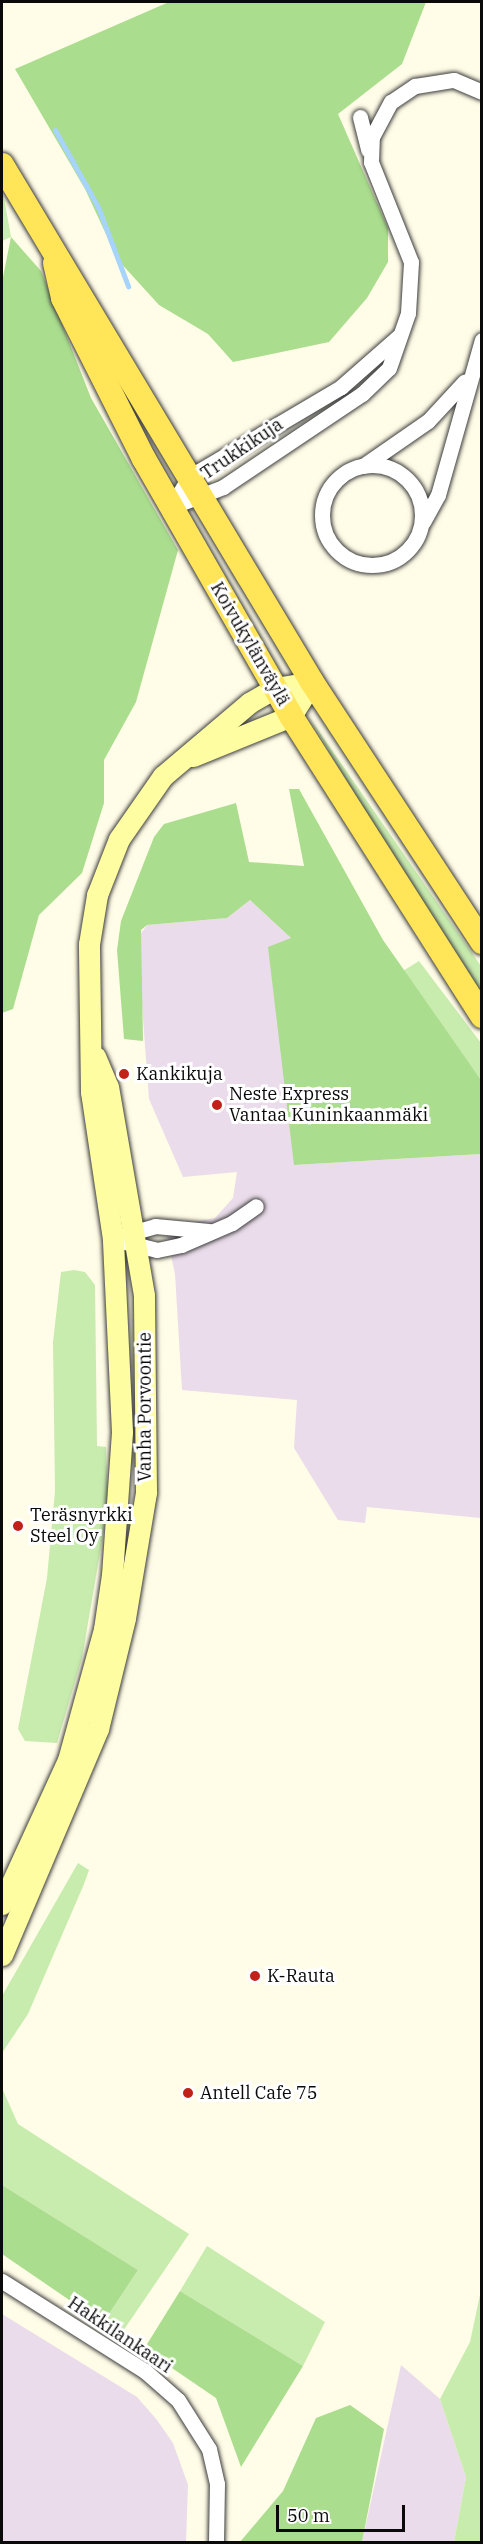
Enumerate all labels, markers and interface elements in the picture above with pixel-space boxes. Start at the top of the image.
street label: Trukkikuja [197,414,287,484]
street label: Koivukylänväylä [206,578,294,710]
place label: Kankikuja [136,1063,223,1085]
marker: Kankikuja [117,1067,131,1081]
place label: Neste Express Vantaa Kuninkaanmäki [229,1084,428,1126]
marker: Neste Express Vantaa Kuninkaanmäki [210,1098,224,1112]
street label: Vanha Porvoontie [134,1332,156,1482]
place label: Teräsnyrkki Steel Oy [30,1505,133,1547]
marker: Teräsnyrkki Steel Oy [11,1519,25,1533]
place label: K-Rauta [267,1965,335,1987]
marker: K-Rauta [248,1969,262,1983]
place label: Antell Cafe 75 [200,2082,318,2104]
marker: Antell Cafe 75 [181,2086,195,2100]
street label: Hakkilankaari [64,2292,176,2378]
scale bar [279,2493,408,2531]
text: 50 m [287,2504,330,2527]

